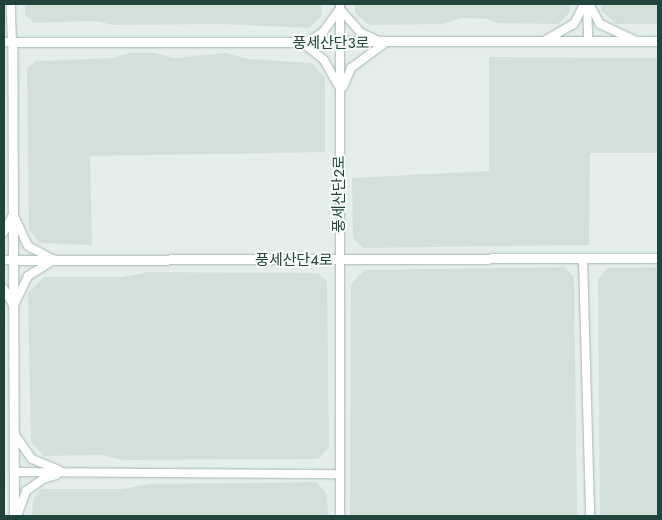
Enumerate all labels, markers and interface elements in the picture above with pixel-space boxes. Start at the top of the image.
street label: 풍세산단3로 [292,35,370,53]
street label: 풍세산단2로 [331,155,349,233]
street label: 풍세산단4로 [255,252,333,270]

